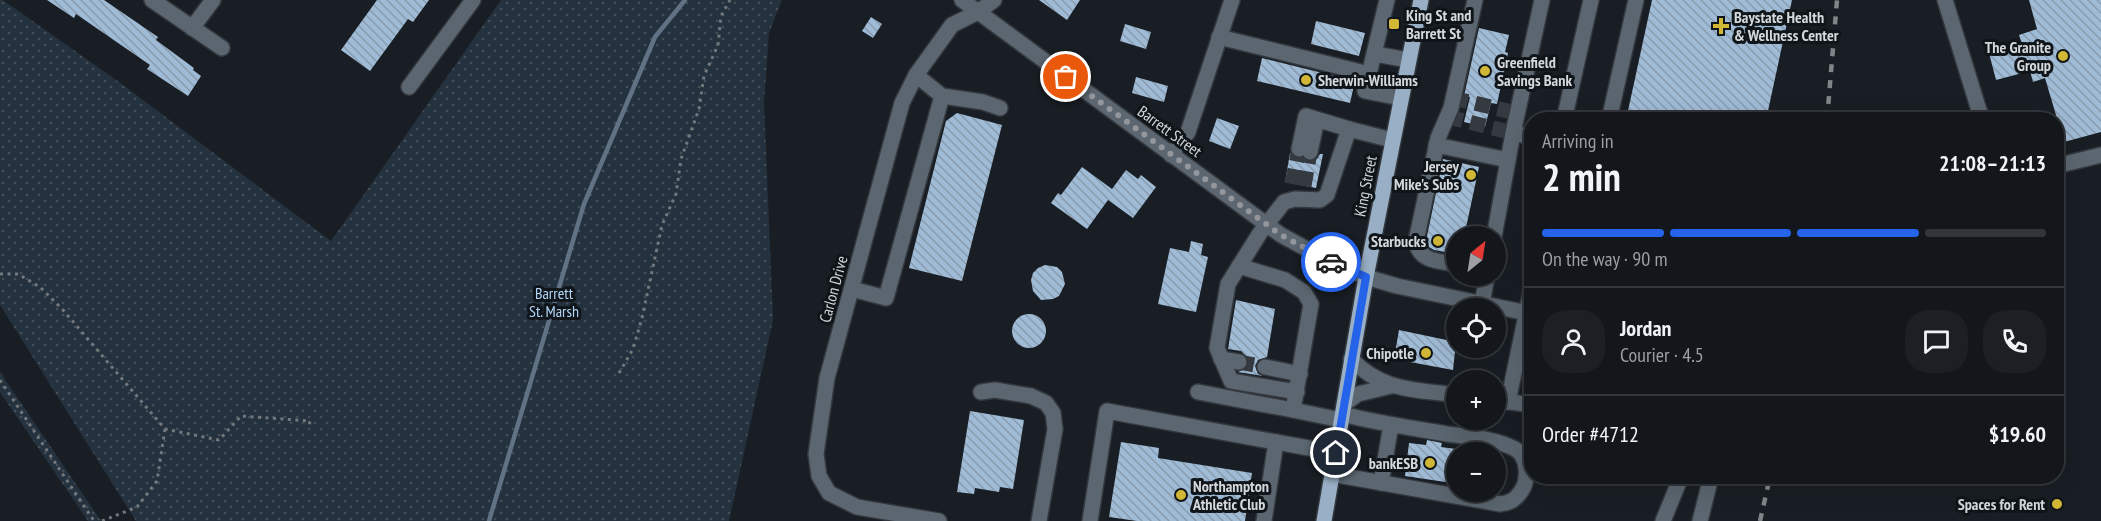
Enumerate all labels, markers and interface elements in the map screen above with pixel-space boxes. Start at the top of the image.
place label: King St and Barrett St [1406,5,1471,43]
place label: Baystate Health & Wellness Center [1734,7,1839,45]
marker: King St and Barrett St [1387,17,1401,31]
marker: Baystate Health & Wellness Center [1712,17,1730,35]
place label: The Granite Group [1985,37,2051,75]
marker: The Granite Group [2056,49,2070,63]
pin [1040,51,1091,102]
place label: Greenfield Savings Bank [1497,52,1572,90]
icon: bag [1049,60,1082,93]
marker: Greenfield Savings Bank [1478,64,1492,78]
place label: Sherwin-Williams [1318,70,1418,90]
marker: Sherwin-Williams [1299,73,1313,87]
street label: Barrett Street [1134,101,1207,161]
text: Arriving in [1542,128,1614,154]
text: 21:08–21:13 [1939,149,2046,177]
text: 2 min [1542,151,1621,202]
street label: King Street [1349,153,1381,218]
place label: Jersey Mike's Subs [1394,156,1460,194]
marker: Jersey Mike's Subs [1464,168,1478,182]
north arrow [1446,226,1506,286]
map controls [1446,226,1506,502]
place label: Starbucks [1371,231,1426,251]
courier [1301,232,1361,292]
marker: Starbucks [1431,234,1445,248]
icon: car [1315,246,1348,279]
text: On the way · 90 m [1542,246,1668,272]
street label: Carlon Drive [815,254,851,324]
park label: Barrett St. Marsh [529,283,579,321]
button: locate [1446,298,1506,358]
button: person [1542,310,1605,373]
button: chat [1905,310,1968,373]
button: phone [1983,310,2046,373]
text: Jordan [1620,314,1671,342]
text: Courier · 4.5 [1620,342,1704,368]
place label: Chipotle [1366,343,1414,363]
marker: Chipotle [1419,346,1433,360]
button: + [1446,370,1506,430]
text: Order #4712 [1542,420,1639,448]
text: $19.60 [1989,420,2046,448]
pin [1310,427,1361,478]
icon: home [1319,436,1352,469]
button: − [1446,442,1506,502]
place label: bankESB [1369,453,1418,473]
marker: bankESB [1423,456,1437,470]
place label: Northampton Athletic Club [1192,476,1269,514]
marker: Northampton Athletic Club [1174,488,1188,502]
place label: Spaces for Rent [1958,494,2045,514]
marker: Spaces for Rent [2050,497,2064,511]

